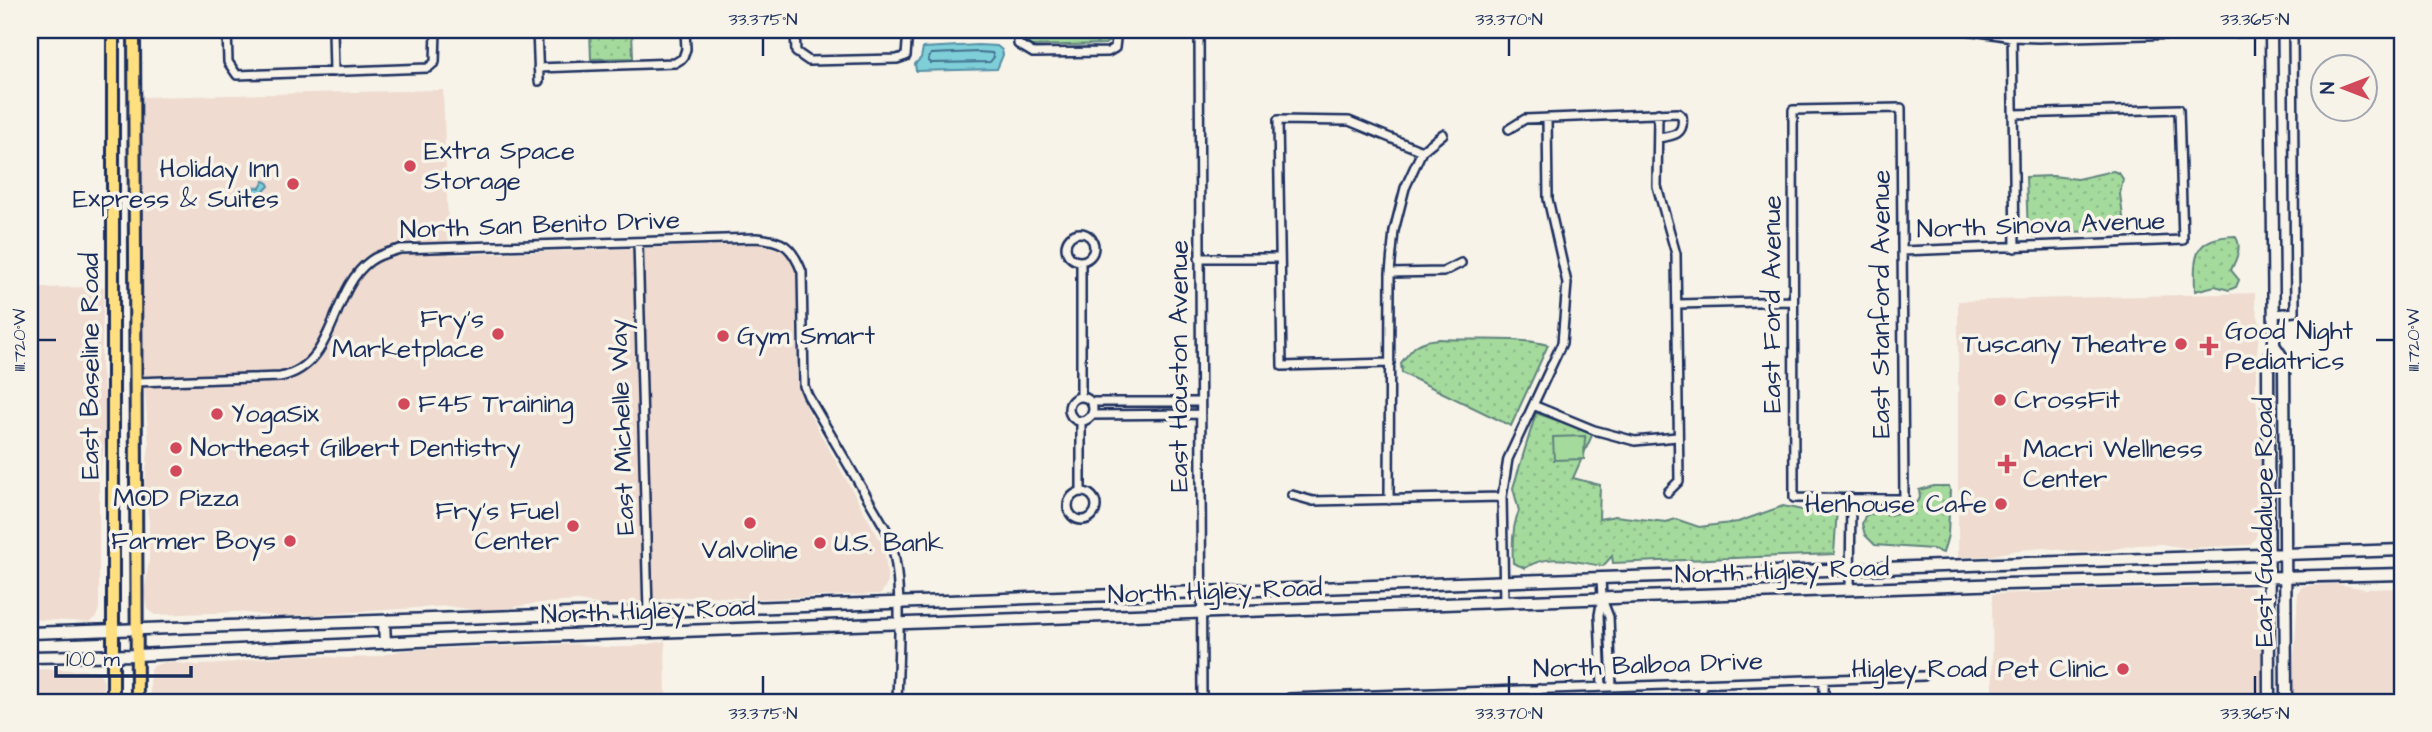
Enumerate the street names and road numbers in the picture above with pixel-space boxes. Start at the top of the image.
street label: East Stanford Avenue [1863,170,1899,438]
street label: East Ford Avenue [1754,195,1790,413]
street label: North San Benito Drive [399,202,681,248]
street label: North Sinova Avenue [1916,203,2166,247]
street label: East Houston Avenue [1161,240,1197,492]
street label: East Baseline Road [72,253,108,479]
street label: East Michelle Way [600,318,646,536]
street label: East Guadalupe Road [2246,397,2282,647]
street label: North Higley Road [1674,549,1890,595]
street label: North Higley Road [1107,569,1323,615]
street label: North Higley Road [540,589,756,635]
street label: North Balboa Drive [1532,643,1764,687]

